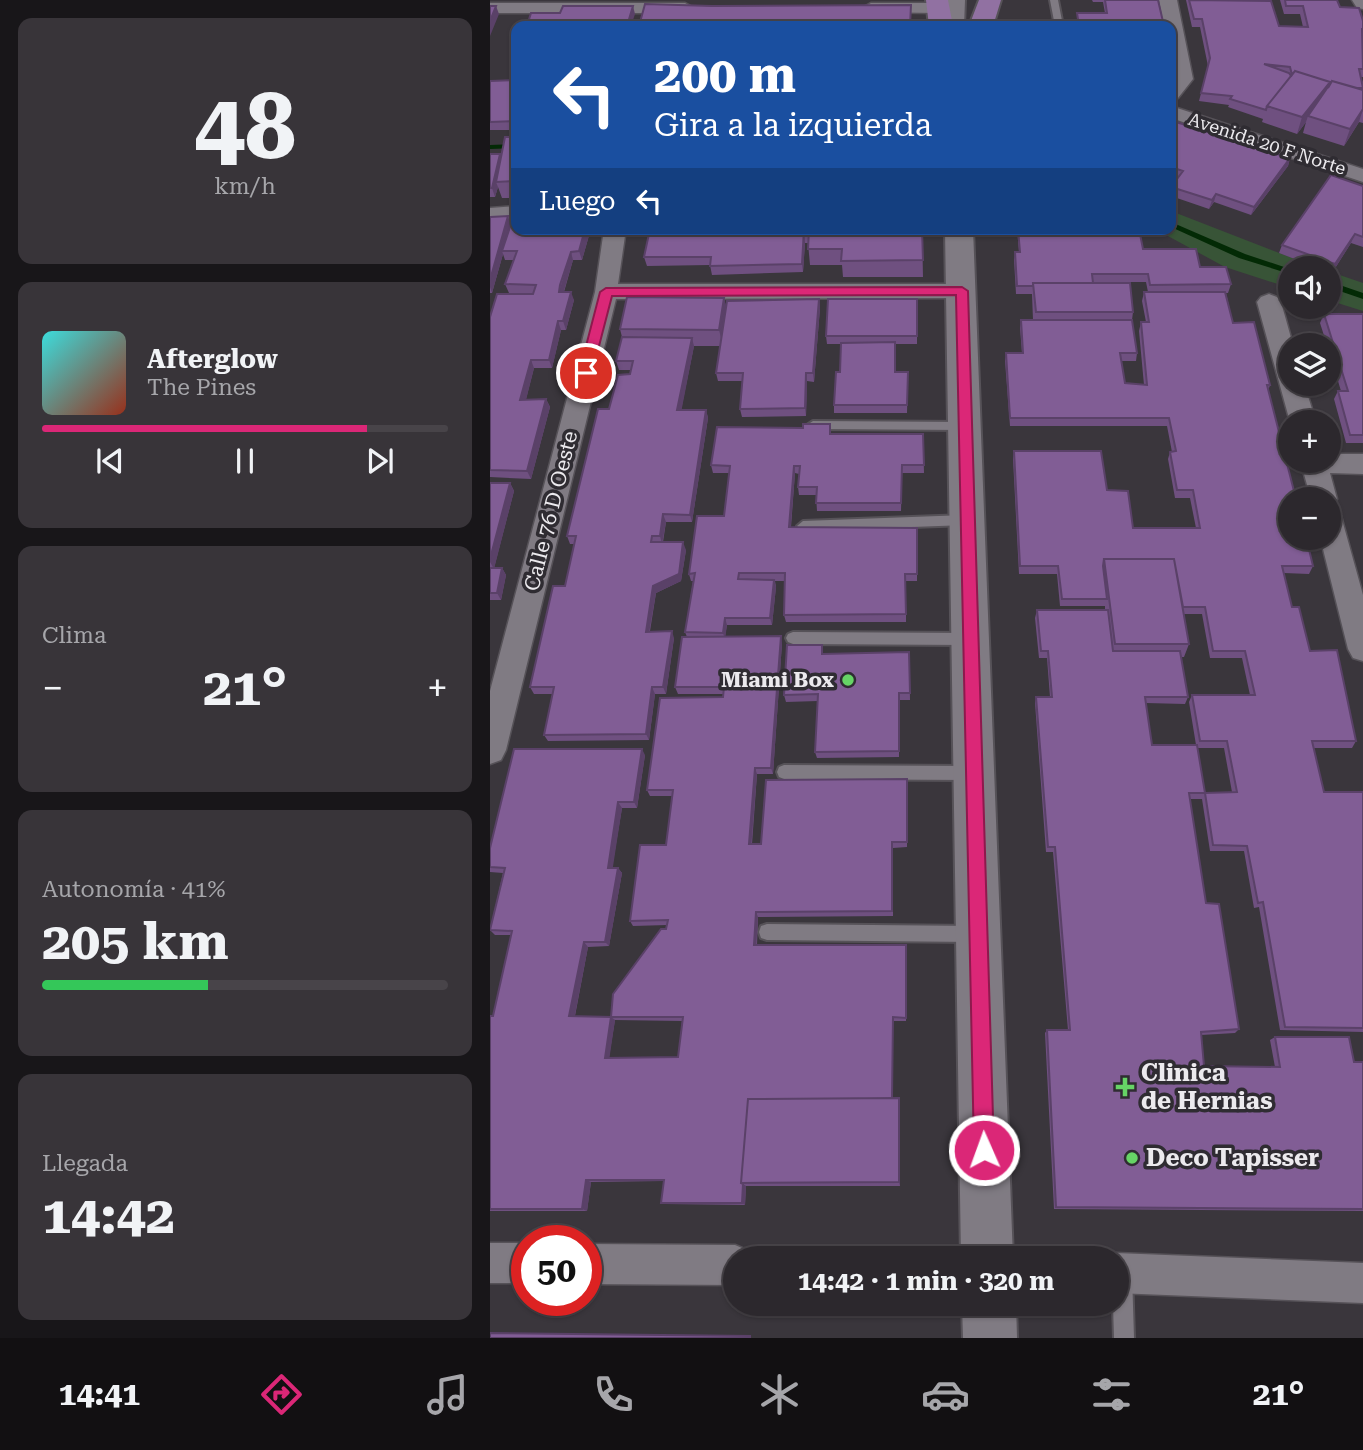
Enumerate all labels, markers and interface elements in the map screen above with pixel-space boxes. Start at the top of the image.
text: 200 m [654,47,796,104]
icon: left [539,49,630,140]
text: 48 [194,74,296,180]
text: Gira a la izquierda [654,106,932,144]
street label: Avenida 20 F Norte [1186,108,1349,179]
text: km/h [214,173,276,200]
icon: left [630,182,668,220]
text: Luego [539,186,616,216]
map controls [1278,256,1341,550]
button: sound [1278,256,1341,319]
button: layers [1278,333,1341,396]
pin [556,343,616,403]
text: Afterglow [147,344,278,374]
icon: arrive [567,354,605,392]
text: The Pines [147,374,256,401]
button: + [1278,410,1341,473]
street label: Calle 76 D Oeste [520,428,582,594]
icon: previous [91,442,129,480]
icon: pause [226,442,264,480]
icon: next [361,442,399,480]
button: − [1278,487,1341,550]
text: Clima [42,622,106,649]
text: 21° [203,657,287,718]
text: − [42,666,63,710]
text: + [427,666,448,710]
place label: Miami Box [721,668,835,692]
marker: Miami Box [840,672,856,688]
text: Autonomía · 41% [42,876,226,903]
text: 205 km [42,911,229,972]
place label: Clinica de Hernias [1141,1059,1273,1115]
marker: Clinica de Hernias [1115,1077,1135,1097]
position arrow [947,1113,1021,1187]
place label: Deco Tapisser [1146,1144,1319,1172]
text: Llegada [42,1150,128,1177]
marker: Deco Tapisser [1124,1150,1140,1166]
text: 14:42 [42,1185,175,1246]
speed limit sign: 50 [511,1225,602,1316]
text: 14:42 · 1 min · 320 m [798,1266,1054,1296]
icon: directions [257,1370,306,1419]
icon: music [423,1370,472,1419]
icon: phone [589,1370,638,1419]
icon: climate [755,1370,804,1419]
icon: car [921,1370,970,1419]
icon: filters [1087,1370,1136,1419]
text: 14:41 [58,1375,140,1413]
text: 21° [1253,1375,1305,1413]

